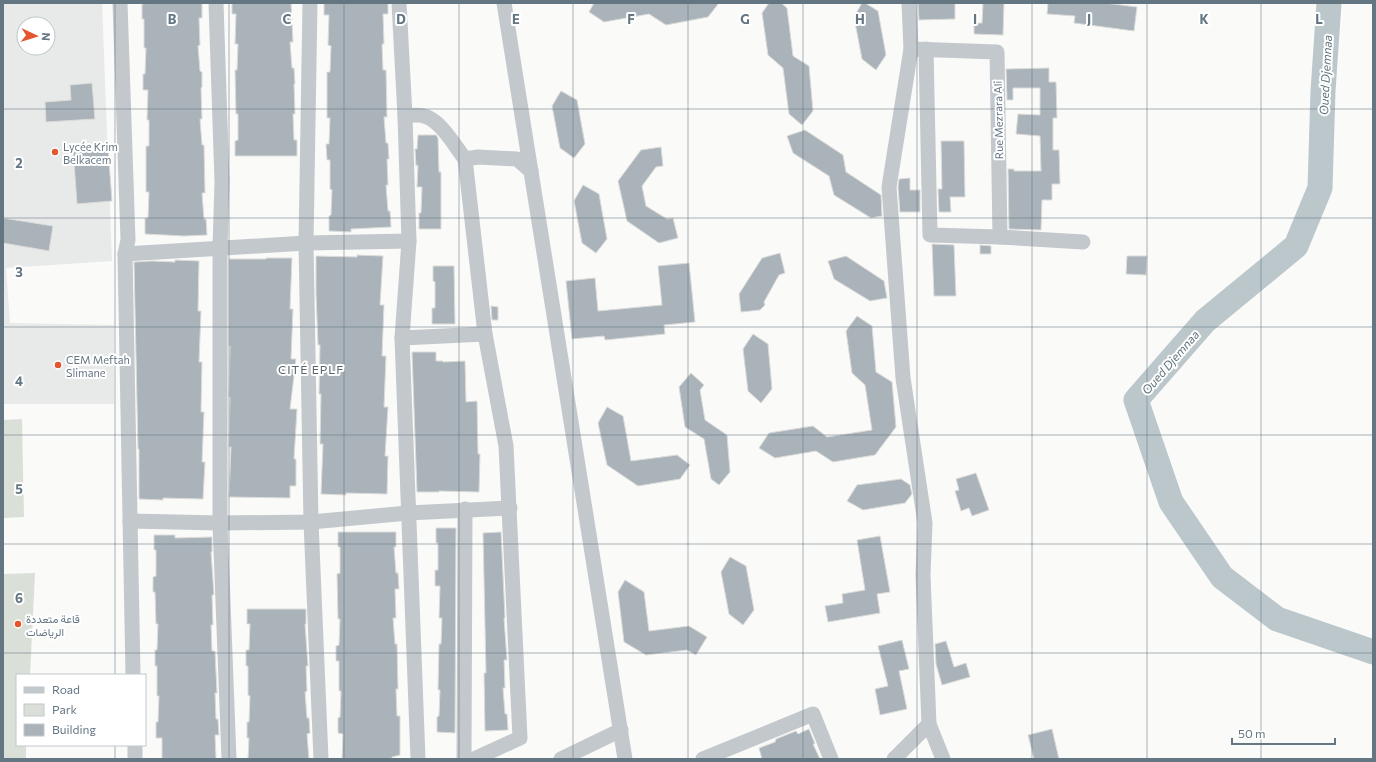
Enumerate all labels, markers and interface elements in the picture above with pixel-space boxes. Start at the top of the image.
text: B [168,11,177,27]
text: C [283,11,292,27]
text: D [396,11,406,27]
text: E [512,11,520,27]
text: F [627,11,635,27]
text: G [740,11,750,27]
text: H [855,11,865,27]
text: I [973,11,977,27]
text: J [1087,11,1091,27]
text: K [1199,11,1209,27]
text: L [1315,11,1323,27]
north arrow [16,16,56,56]
text: N [40,32,53,41]
water label: Oued Djemnaa [1316,35,1334,115]
street label: Rue Mezrara Ali [991,80,1005,159]
place label: Lycée Krim Belkacem [63,140,118,166]
marker: Lycée Krim Belkacem [50,147,60,157]
text: 2 [15,155,23,171]
text: 3 [15,264,23,280]
water label: Oued Djemnaa [1138,327,1202,397]
place label: CEM Meftah Slimane [66,353,130,379]
marker: CEM Meftah Slimane [53,360,63,370]
district label: CITÉ EPLF [278,362,344,376]
text: 4 [15,373,23,389]
text: 5 [15,481,23,497]
text: 6 [15,590,23,606]
place label: قاعة متعددة الرياضات [26,612,80,639]
marker: قاعة متعددة الرياضات [13,619,23,629]
legend [16,674,146,746]
text: Road [52,682,80,696]
text: Park [52,702,78,716]
scale bar [1232,720,1335,746]
text: Building [52,722,96,736]
text: 50 m [1238,726,1266,740]

